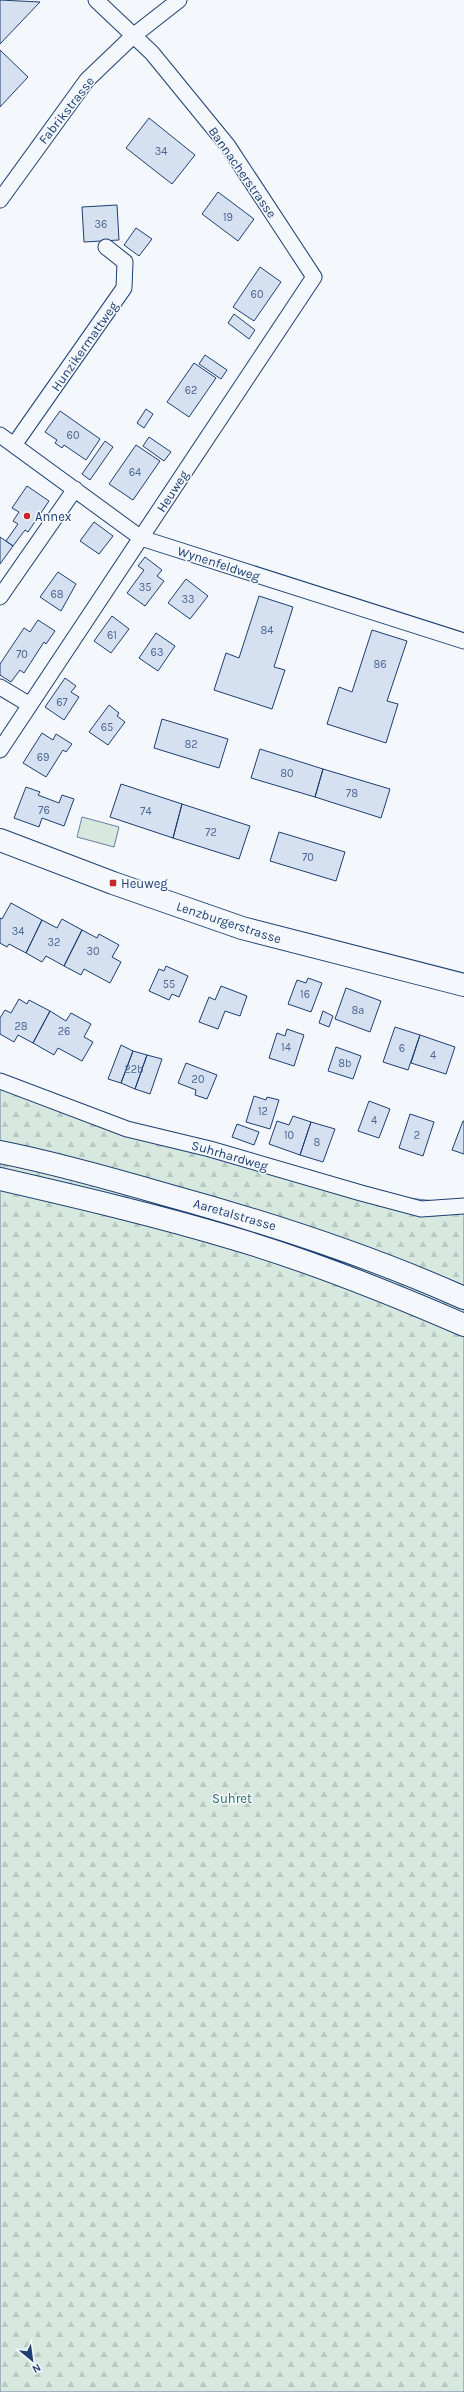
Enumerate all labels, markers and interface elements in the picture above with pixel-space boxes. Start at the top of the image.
street label: Fabrikstrasse [35,73,97,147]
street label: Bannacherstrasse [205,124,280,221]
house number: 34 [155,145,167,158]
house number: 19 [223,211,233,224]
house number: 36 [95,218,107,231]
house number: 60 [251,288,263,301]
street label: Hunzikermattweg [48,298,121,394]
house number: 62 [185,384,197,397]
house number: 60 [67,429,79,442]
house number: 64 [129,466,141,479]
street label: Heuweg [153,467,192,515]
place label: Annex [35,509,72,524]
marker: Annex [22,511,32,521]
street label: Wynenfeldweg [176,543,263,584]
house number: 35 [139,581,151,594]
house number: 68 [50,588,64,601]
house number: 33 [182,593,195,606]
house number: 84 [261,624,273,637]
house number: 61 [107,629,117,642]
house number: 63 [151,646,163,659]
house number: 70 [16,648,28,661]
house number: 86 [373,658,387,671]
house number: 67 [56,696,68,709]
house number: 65 [101,721,113,734]
house number: 82 [184,738,198,751]
house number: 69 [37,751,49,764]
house number: 80 [280,767,294,780]
house number: 78 [346,787,358,800]
house number: 76 [38,804,50,817]
house number: 74 [140,805,152,818]
house number: 72 [205,826,217,839]
house number: 70 [302,851,314,864]
place label: Heuweg [121,876,168,891]
marker: Heuweg [108,878,118,888]
street label: Lenzburgerstrasse [174,898,284,947]
house number: 34 [12,925,24,938]
house number: 32 [48,936,60,949]
house number: 30 [86,945,100,958]
house number: 55 [163,978,175,991]
house number: 16 [300,988,310,1001]
house number: 8a [352,1004,364,1017]
house number: 28 [14,1020,28,1033]
house number: 26 [58,1025,70,1038]
house number: 14 [281,1041,291,1054]
house number: 6 [399,1042,405,1055]
house number: 4 [430,1049,436,1062]
house number: 8b [338,1057,352,1070]
house number: 22b [124,1063,144,1076]
house number: 20 [192,1073,204,1086]
house number: 12 [258,1105,268,1118]
house number: 4 [371,1114,377,1127]
house number: 10 [284,1129,294,1142]
house number: 2 [414,1129,420,1142]
house number: 8 [314,1136,321,1149]
street label: Suhrhardweg [190,1137,271,1174]
street label: Aaretalstrasse [192,1195,278,1234]
park label: Suhret [212,1791,252,1806]
north arrow [12,2340,52,2380]
text: N [30,2361,43,2376]

